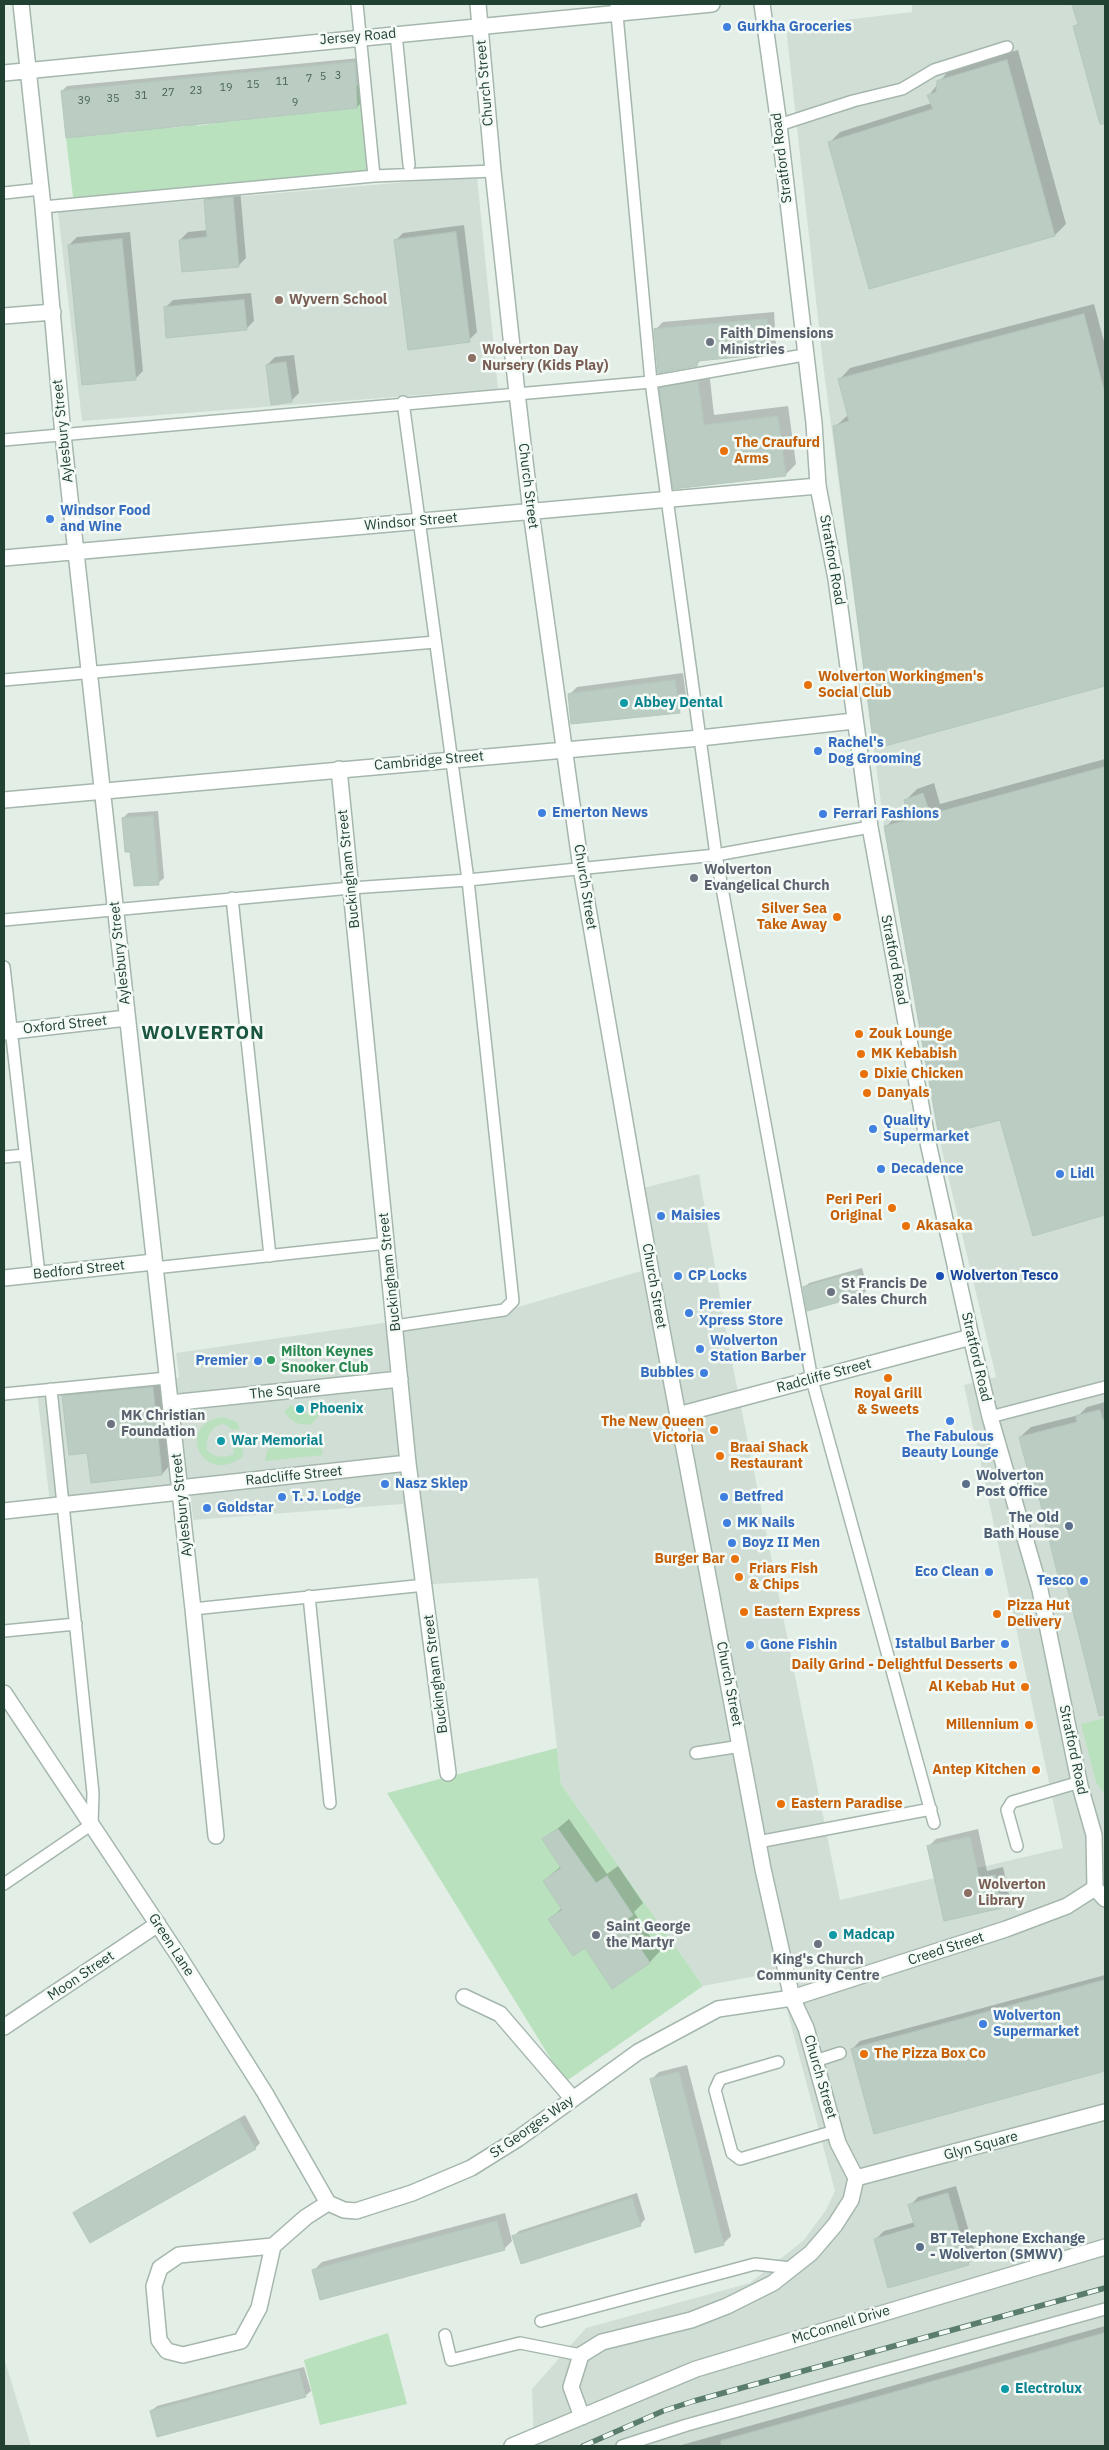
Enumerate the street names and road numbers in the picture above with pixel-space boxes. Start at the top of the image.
street label: Jersey Road [319,25,397,49]
street label: Church Street [473,39,497,127]
street label: Stratford Road [768,112,796,204]
street label: Aylesbury Street [49,378,77,484]
street label: Church Street [514,442,542,530]
street label: Windsor Street [364,510,458,534]
street label: Stratford Road [816,514,848,606]
street label: Cambridge Street [373,748,485,774]
street label: Buckingham Street [334,809,364,929]
street label: Church Street [570,843,600,931]
street label: Aylesbury Street [106,900,134,1006]
street label: Stratford Road [877,914,911,1006]
street label: Oxford Street [22,1012,108,1038]
street label: Buckingham Street [375,1212,405,1332]
street label: Church Street [638,1242,670,1330]
street label: Bedford Street [32,1257,126,1283]
street label: Stratford Road [958,1311,994,1403]
street label: Radcliffe Street [775,1355,873,1397]
street label: The Square [249,1379,321,1403]
street label: Aylesbury Street [168,1452,196,1558]
street label: Radcliffe Street [245,1463,343,1489]
street label: Buckingham Street [420,1614,452,1734]
street label: Church Street [713,1640,745,1728]
street label: Stratford Road [1055,1704,1091,1796]
street label: Green Lane [144,1910,198,1980]
street label: Creed Street [906,1929,986,1969]
street label: Moon Street [45,1948,117,2004]
street label: Church Street [800,2033,840,2121]
street label: St Georges Way [487,2092,577,2162]
street label: Glyn Square [942,2128,1020,2164]
street label: McConnell Drive [790,2302,892,2348]

